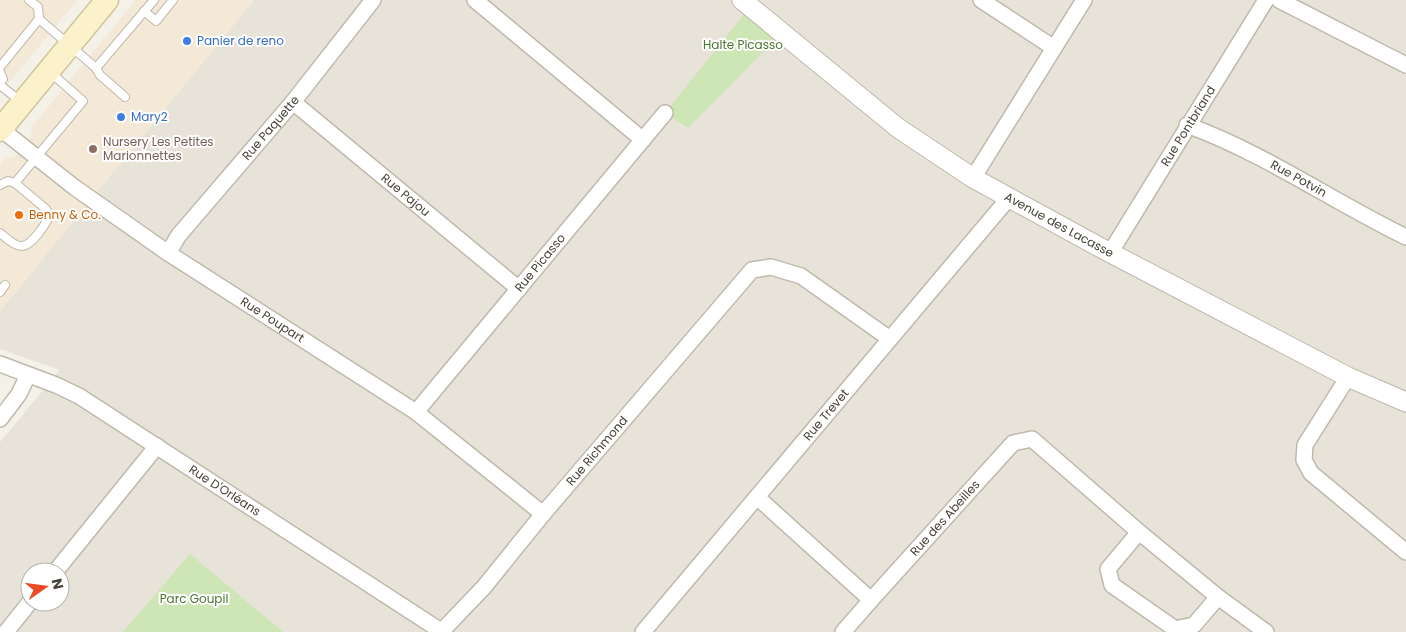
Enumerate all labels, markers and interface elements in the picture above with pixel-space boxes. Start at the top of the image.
place label: Panier de reno [197,32,284,49]
marker: Panier de reno [181,35,193,47]
park label: Halte Picasso [703,36,783,53]
street label: Rue Pontbriand [1156,82,1219,169]
street label: Rue Paquette [238,92,303,164]
place label: Mary2 [131,108,168,125]
marker: Mary2 [115,111,127,123]
place label: Nursery Les Petites Marionnettes [103,133,214,164]
marker: Nursery Les Petites Marionnettes [87,143,99,155]
street label: Rue Potvin [1268,156,1330,201]
street label: Rue Pajou [378,169,434,220]
street label: Avenue des Lacasse [1002,188,1117,261]
place label: Benny & Co. [29,206,101,223]
marker: Benny & Co. [13,209,25,221]
street label: Rue Picasso [510,230,569,295]
street label: Rue Poupart [237,293,308,346]
street label: Rue Trevet [799,385,852,444]
street label: Rue Richmond [562,412,631,489]
street label: Rue D'Orléans [186,461,264,520]
street label: Rue des Abeilles [906,476,983,559]
north arrow [20,562,70,612]
text: N [47,576,69,591]
park label: Parc Goupil [160,590,228,607]

